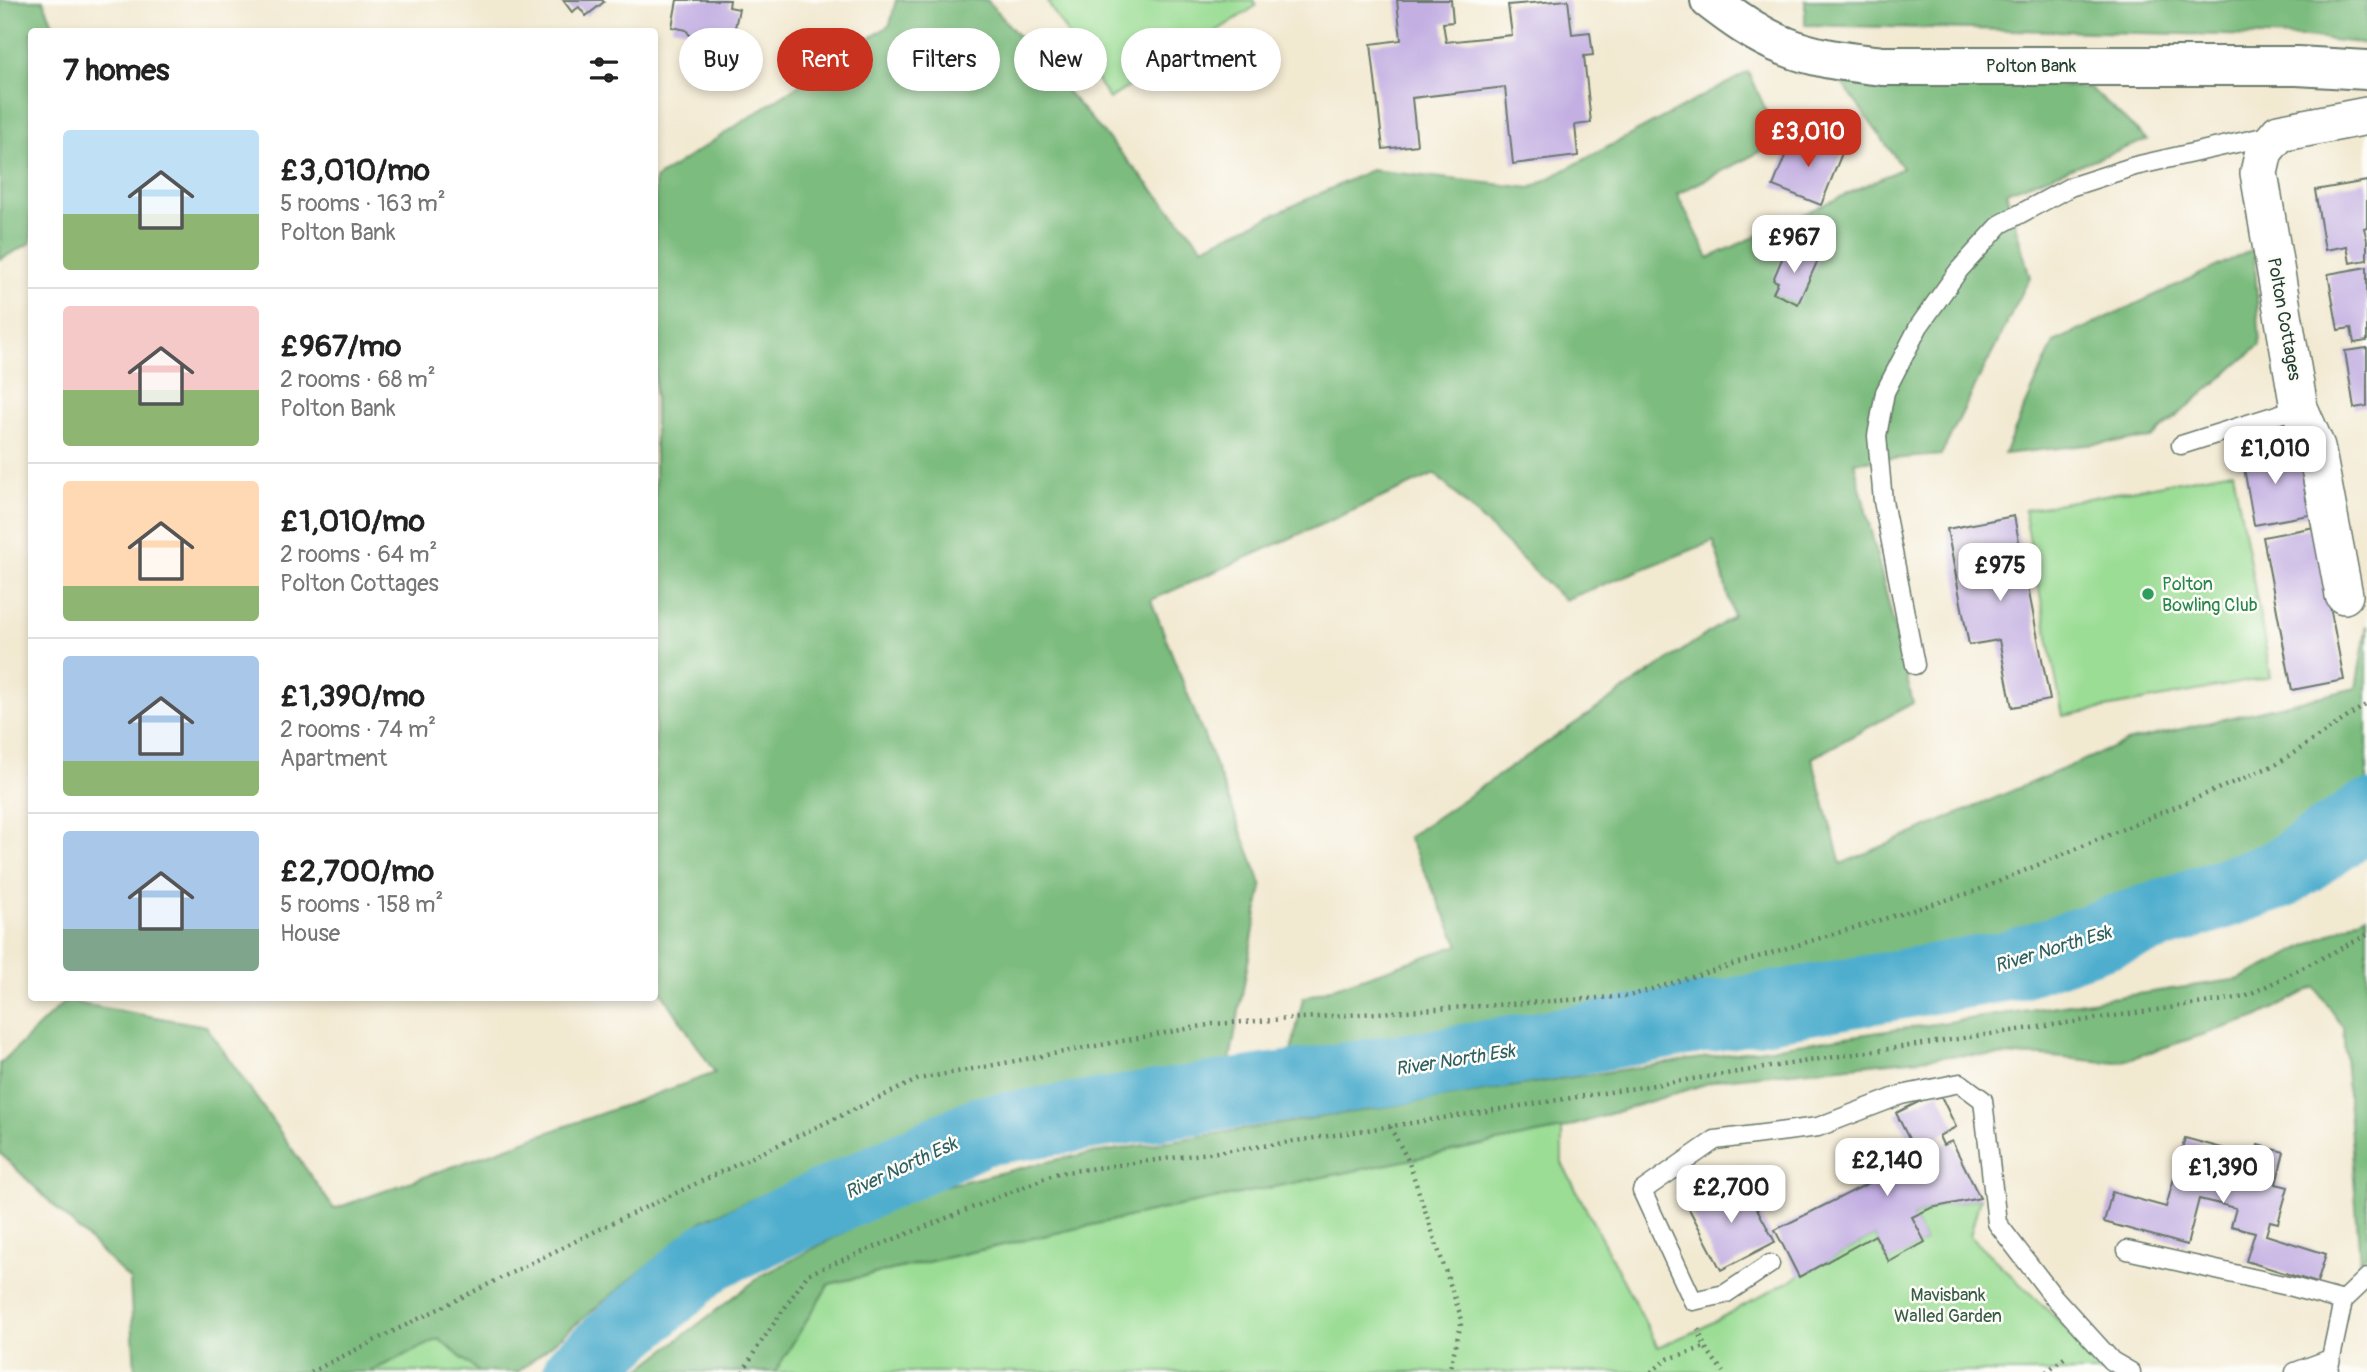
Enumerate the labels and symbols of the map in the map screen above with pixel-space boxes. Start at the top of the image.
street label: Polton Bank [1986,55,2077,78]
pin: £3,010 [1751,110,1865,169]
pin: £967 [1753,216,1835,275]
street label: Polton Cottages [2262,256,2306,382]
pin: £1,010 [2218,426,2332,486]
pin: £975 [1959,544,2041,603]
place label: Polton Bowling Club [2162,573,2258,617]
marker: Polton Bowling Club [2140,586,2156,602]
water label: River North Esk [1992,919,2116,978]
water label: River North Esk [1394,1038,1518,1081]
water label: River North Esk [841,1131,963,1204]
pin: £2,140 [1830,1138,1944,1198]
pin: £1,390 [2166,1146,2280,1205]
pin: £2,700 [1674,1166,1788,1225]
park label: Mavisbank Walled Garden [1894,1284,2002,1328]

